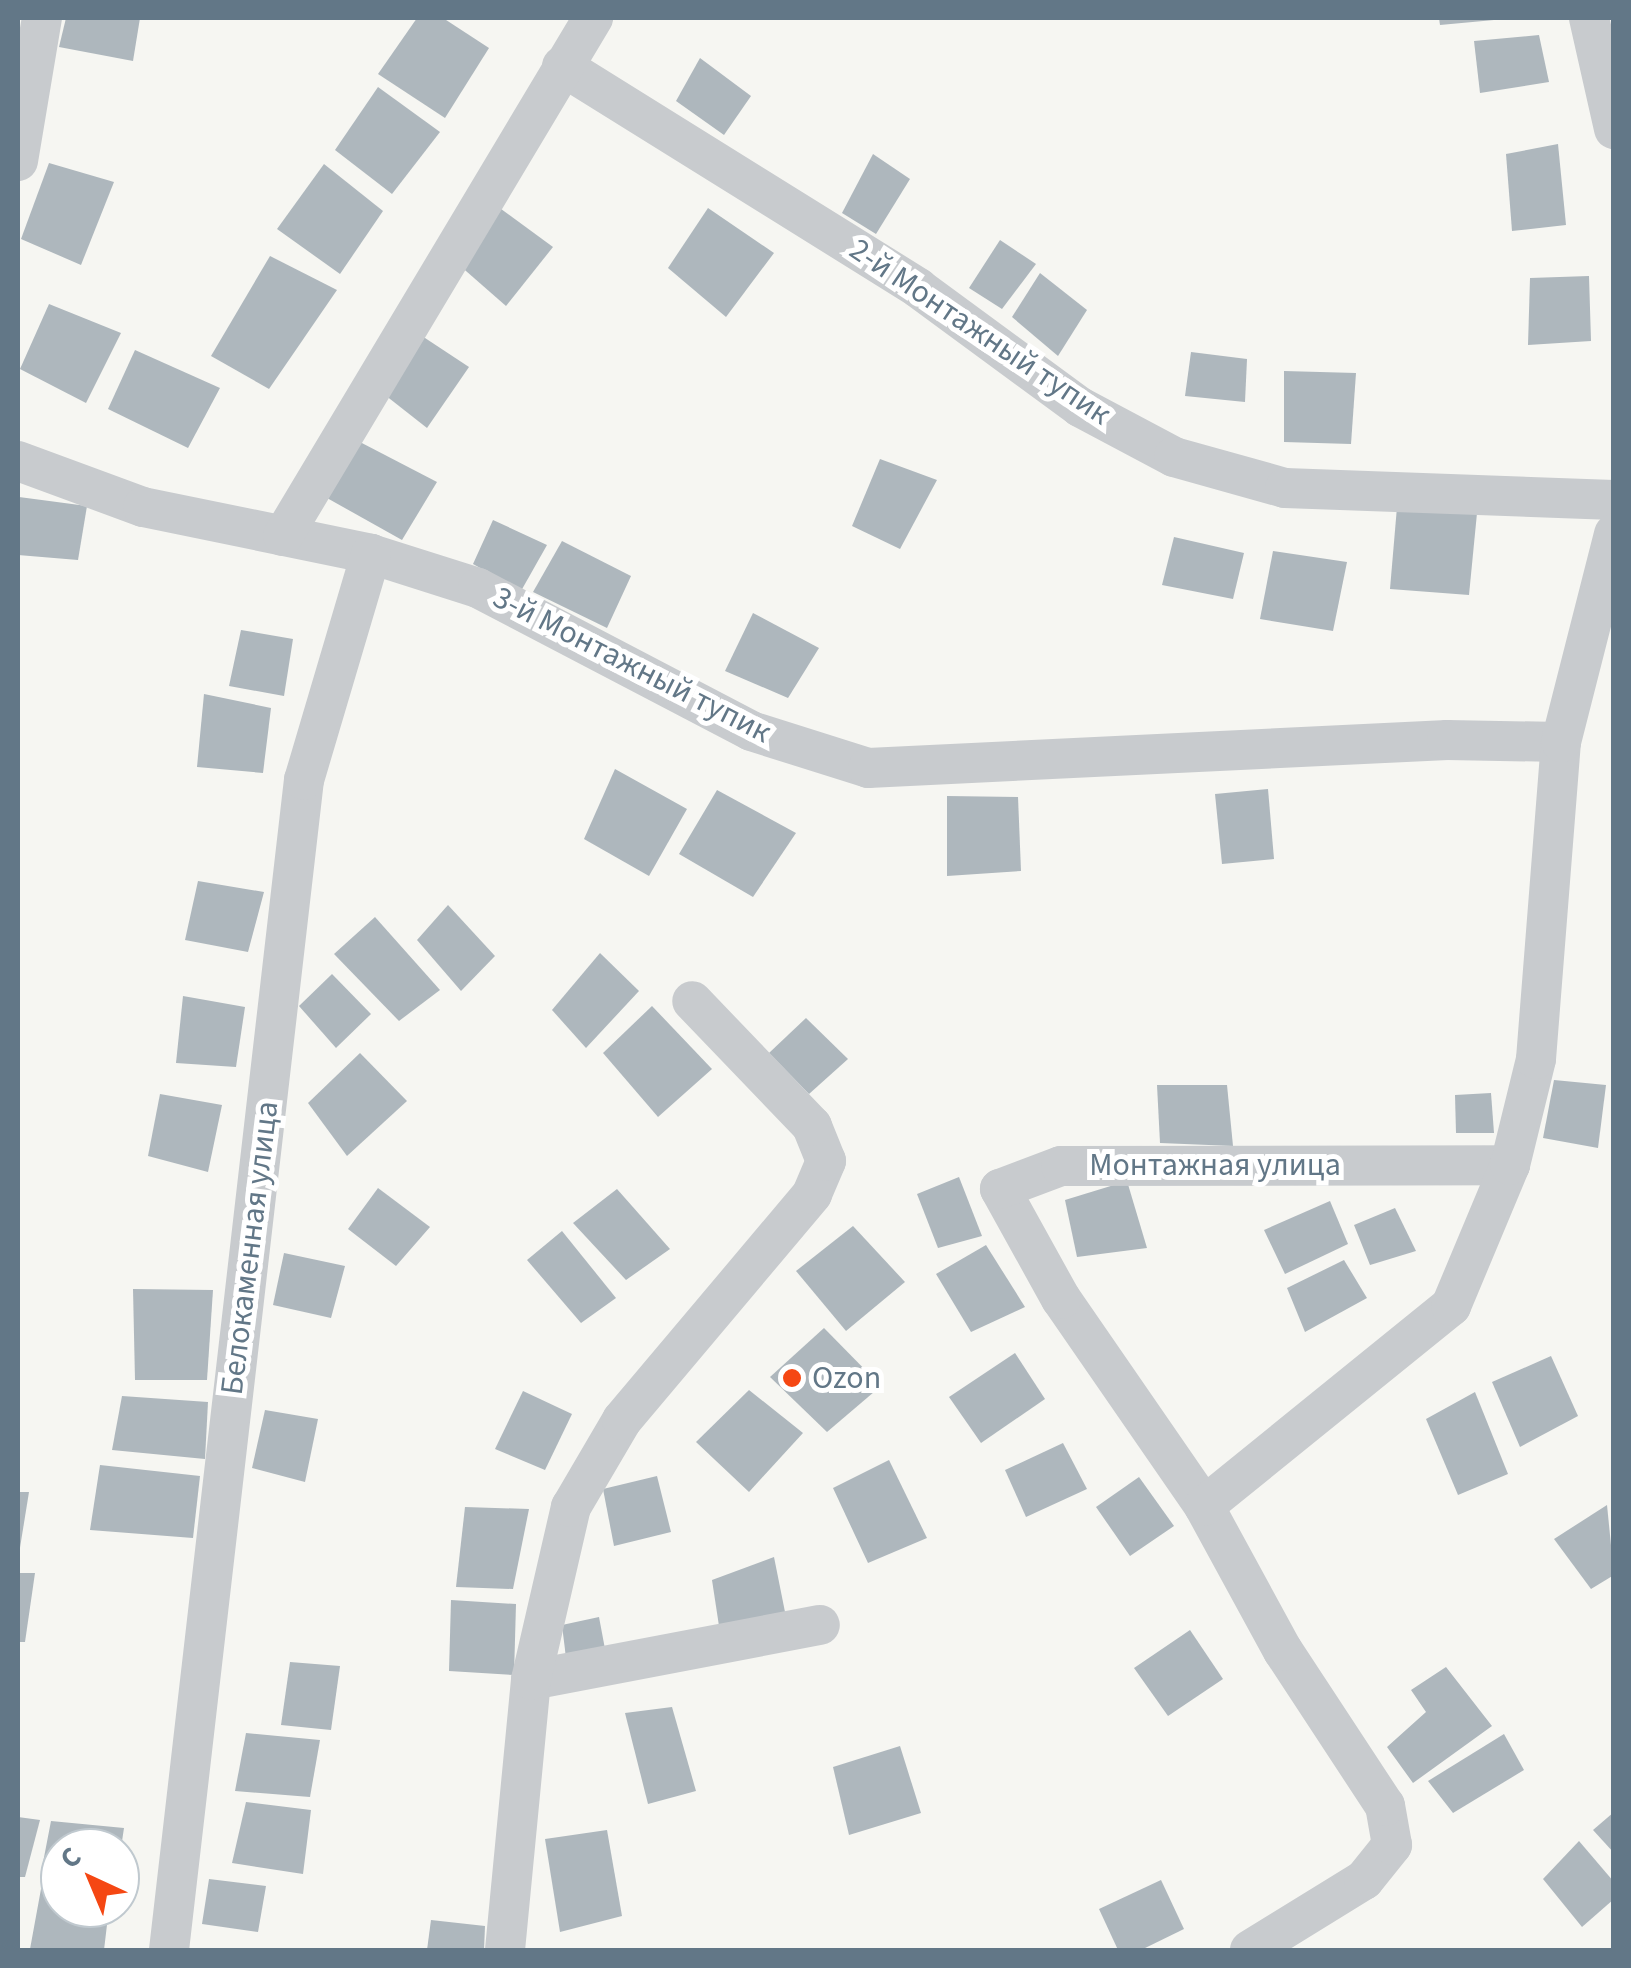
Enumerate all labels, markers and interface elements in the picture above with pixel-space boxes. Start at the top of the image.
street label: 2-й Монтажный тупик [842,230,1118,434]
street label: 3-й Монтажный тупик [487,578,777,752]
street label: Белокаменная улица [213,1099,287,1397]
street label: Монтажная улица [1089,1146,1341,1184]
place label: Ozon [812,1359,881,1397]
marker: Ozon [781,1367,803,1389]
north arrow [40,1828,140,1928]
text: С [51,1838,90,1878]

